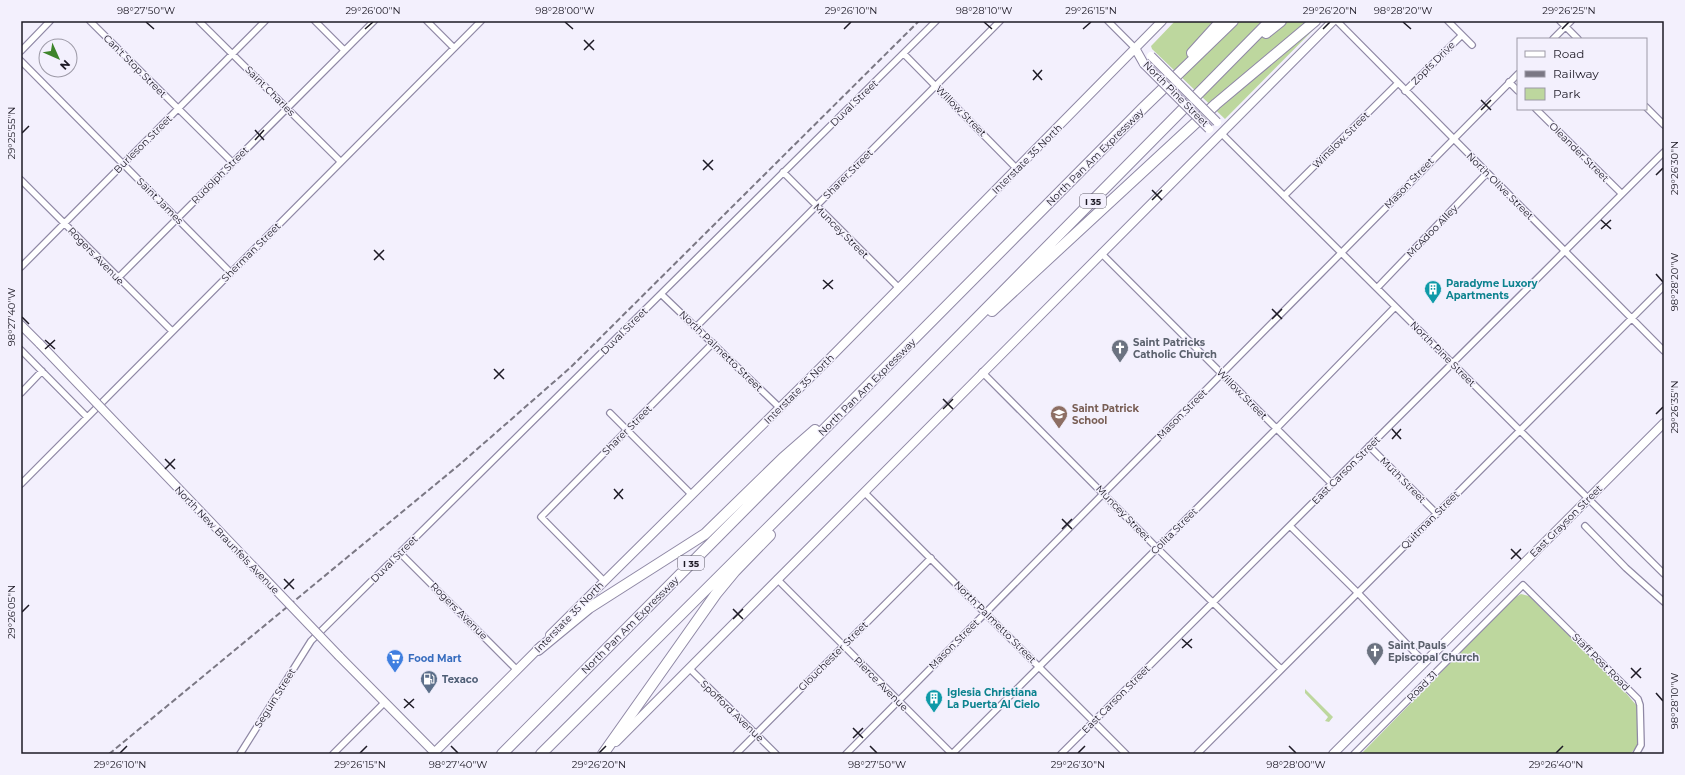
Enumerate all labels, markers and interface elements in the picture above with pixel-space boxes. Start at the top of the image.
text: 98°27'50"W [117,4,175,17]
text: 29°26'00"N [345,4,401,17]
text: 98°28'00"W [535,4,595,17]
text: 29°26'10"N [825,4,877,17]
text: 98°28'10"W [956,4,1012,17]
text: 29°26'15"N [1065,4,1117,17]
text: 29°26'20"N [1303,4,1357,17]
text: 98°28'20"W [1374,4,1432,17]
text: 29°26'25"N [1542,4,1596,17]
street label: Can't Stop Street [101,32,169,100]
north arrow [38,38,78,78]
street label: Zopfs Drive [1408,38,1458,88]
legend [1517,38,1647,110]
text: Road [1553,46,1584,61]
text: N [57,57,73,73]
street label: North Pine Street [1140,58,1212,130]
street label: Saint Charles [242,63,298,119]
text: Railway [1553,66,1599,81]
street label: Duval Street [827,77,881,129]
street label: Willow Street [933,83,989,139]
text: Park [1553,86,1581,101]
street label: North Pan Am Expressway [1043,105,1147,209]
text: 29°25'55"N [5,107,18,159]
street label: Winslow Street [1310,109,1372,171]
street label: Burleson Street [111,112,175,176]
street label: Oleander Street [1546,119,1612,185]
street label: Interstate 35 North [989,121,1065,197]
text: 29°26'30"N [1668,141,1681,195]
street label: Rudolph Street [189,144,251,206]
street label: Sharer Street [820,146,876,202]
street label: North Olive Street [1464,150,1536,222]
street label: Mason Street [1381,155,1437,211]
street label: Saint James [134,175,186,227]
road number: I 35 [1080,194,1106,208]
street label: Muncey Street [811,201,871,261]
street label: McAdoo Alley [1404,202,1461,260]
street label: Sherman Street [218,219,284,285]
street label: Rogers Avenue [65,224,127,288]
text: 98°28'20"W [1668,253,1681,311]
place label: Paradyme Luxory Apartments [1445,277,1539,302]
building icon: Paradyme Luxory Apartments [1423,279,1443,304]
text: 98°27'40"W [5,288,18,346]
street label: Duval Street [598,305,650,357]
street label: North Palmetto Street [676,308,766,394]
street label: North Pine Street [1407,318,1479,390]
street label: North Pan Am Expressway [815,335,919,439]
place label: Saint Patricks Catholic Church [1133,336,1217,361]
church icon: Saint Patricks Catholic Church [1110,338,1130,363]
street label: Interstate 35 North [761,351,837,427]
street label: Willow Street [1214,366,1270,422]
text: 29°26'35"N [1668,380,1681,434]
street label: Mason Street [1154,386,1210,442]
street label: Sharer Street [599,402,655,458]
place label: Saint Patrick School [1072,402,1139,427]
school or university icon: Saint Patrick School [1049,404,1069,429]
street label: East Carson Street [1309,433,1383,507]
street label: Muth Street [1377,454,1429,506]
street label: Muncey Street [1093,482,1153,544]
street label: East Grayson Street [1527,482,1605,560]
street label: North New Braunfels Avenue [172,483,282,597]
street label: Quitman Street [1398,488,1462,552]
street label: Colita Street [1148,505,1200,557]
street label: Duval Street [368,533,420,585]
road number: I 35 [678,556,704,570]
street label: North Pan Am Expressway [578,573,682,677]
street label: North Palmetto Street [951,578,1039,666]
street label: Interstate 35 North [532,579,606,655]
street label: Rogers Avenue [428,580,490,642]
text: 29°26'05"N [5,585,18,639]
street label: Mason Street [926,616,982,672]
street label: Glouchester Street [795,618,871,694]
street label: Staff Post Road [1569,630,1633,694]
place label: Saint Pauls Episcopal Church [1388,639,1479,664]
church icon: Saint Pauls Episcopal Church [1365,641,1385,666]
supermarket icon: Food Mart [385,648,405,673]
place label: Food Mart [408,652,462,665]
street label: Pierce Avenue [851,654,911,714]
street label: East Carson Street [1079,662,1153,736]
street label: Seguin Street [251,666,299,730]
street label: Road 31 [1404,668,1440,704]
fuel station icon: Texaco [419,669,439,694]
place label: Texaco [442,673,479,686]
text: 98°28'10"W [1668,673,1681,729]
street label: Spofford Avenue [698,677,766,745]
place label: Iglesia Christiana La Puerta Al Cielo [947,686,1040,711]
building icon: Iglesia Christiana La Puerta Al Cielo [924,688,944,713]
text: 29°26'10"N [94,758,146,771]
text: 29°26'15"N [334,758,386,771]
text: 98°27'40"W [429,758,487,771]
text: 29°26'20"N [572,758,626,771]
text: 98°27'50"W [848,758,906,771]
text: 29°26'30"N [1051,758,1105,771]
text: 98°28'00"W [1266,758,1326,771]
text: 29°26'40"N [1529,758,1583,771]

